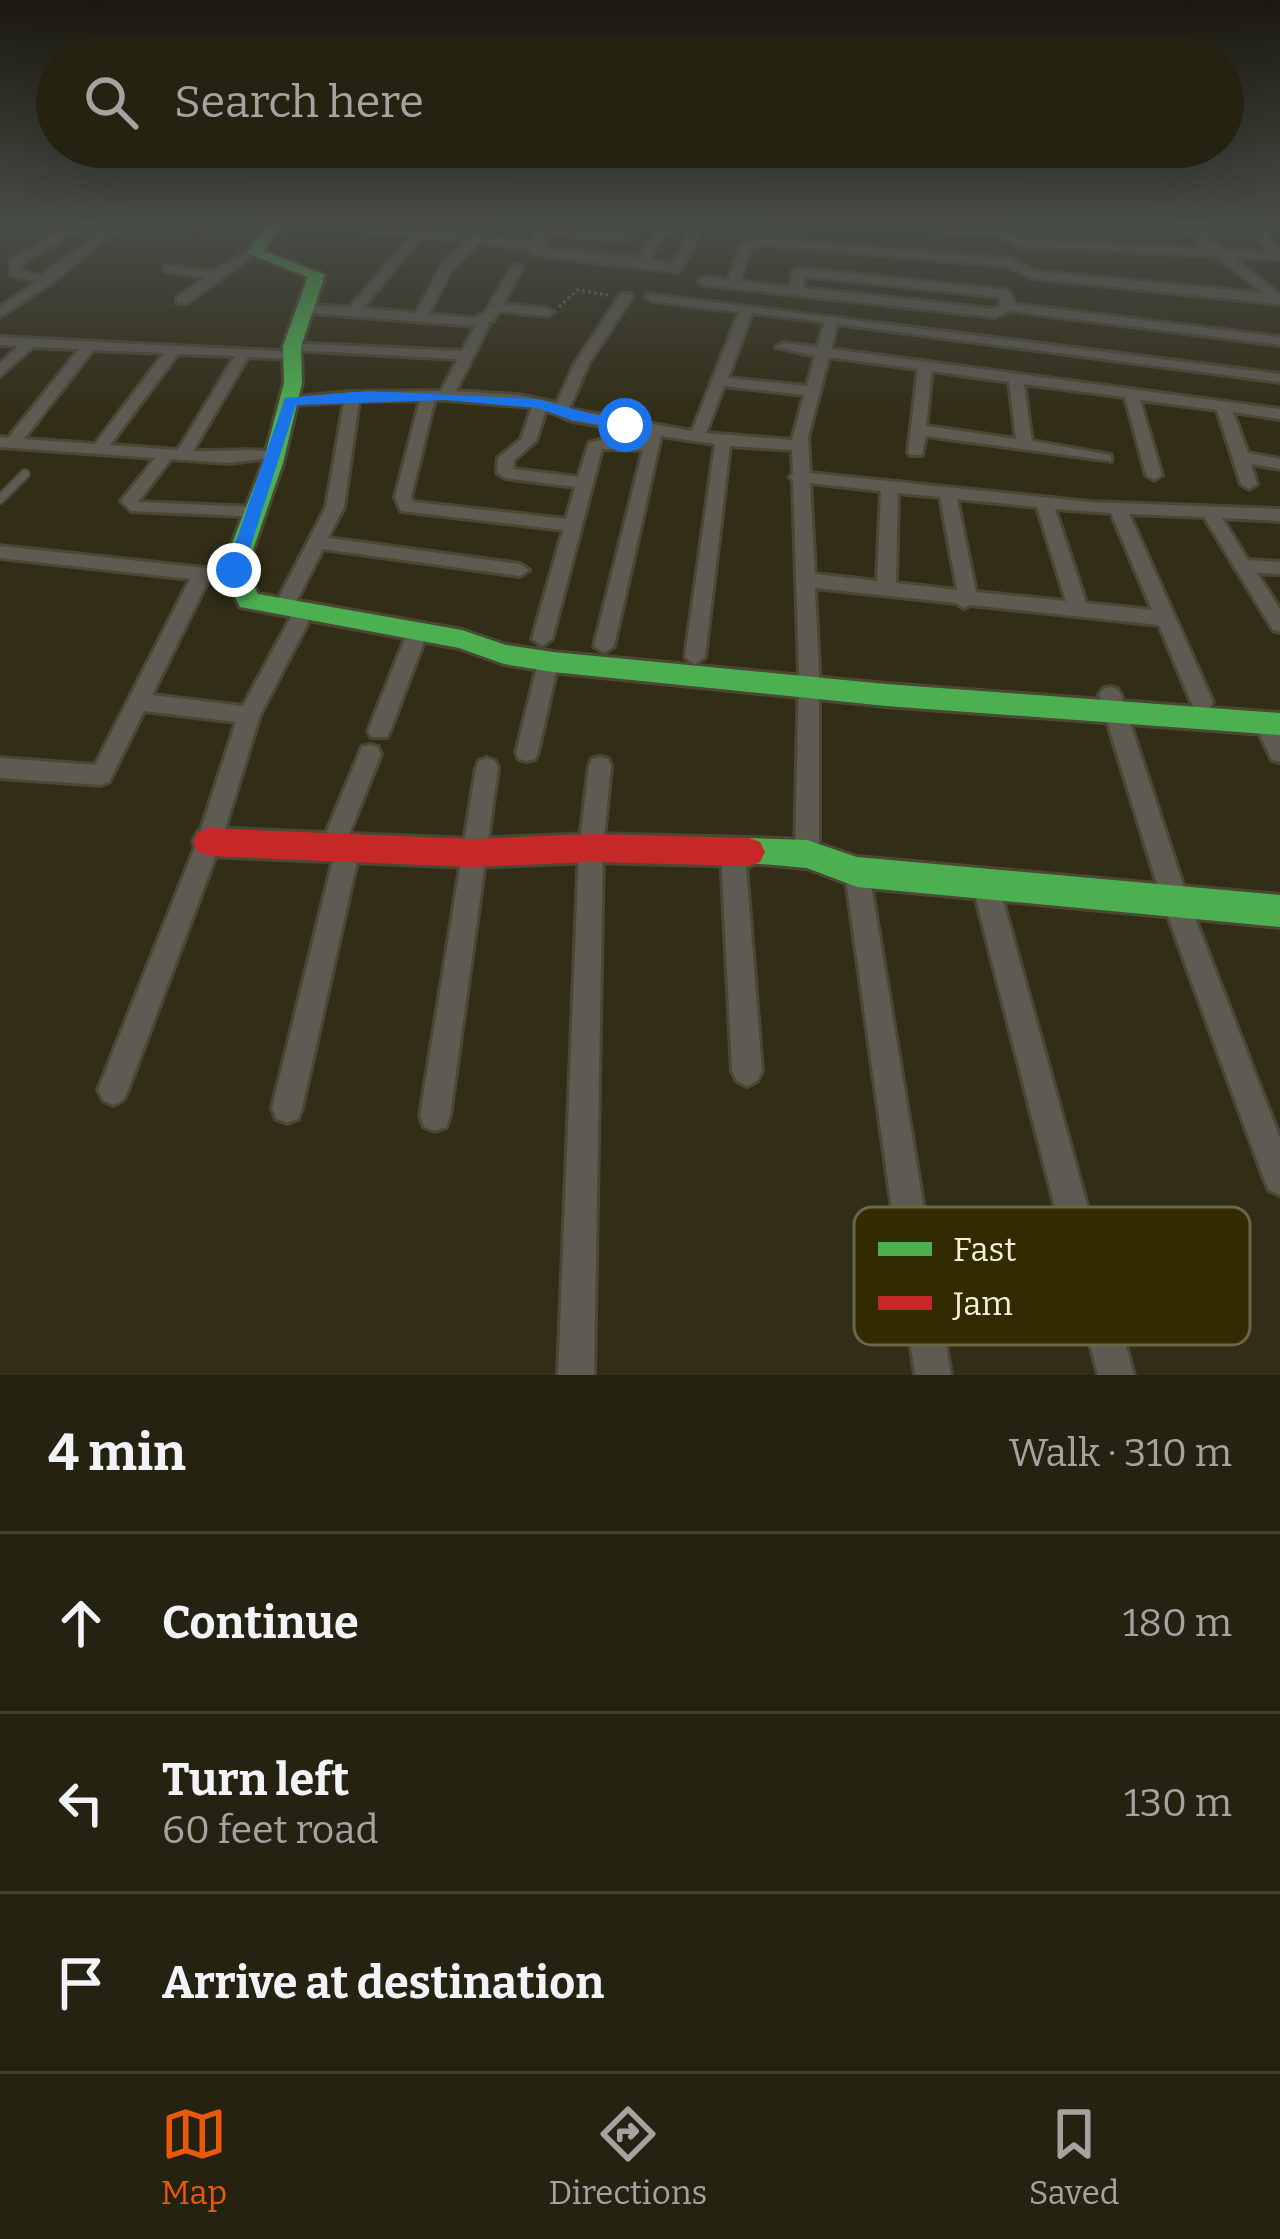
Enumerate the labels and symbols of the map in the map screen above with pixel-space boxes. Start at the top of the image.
route start [598,398,652,452]
route end [207,543,261,597]
legend [854,1207,1250,1345]
text: Fast [953,1230,1016,1270]
text: Jam [952,1284,1013,1324]

